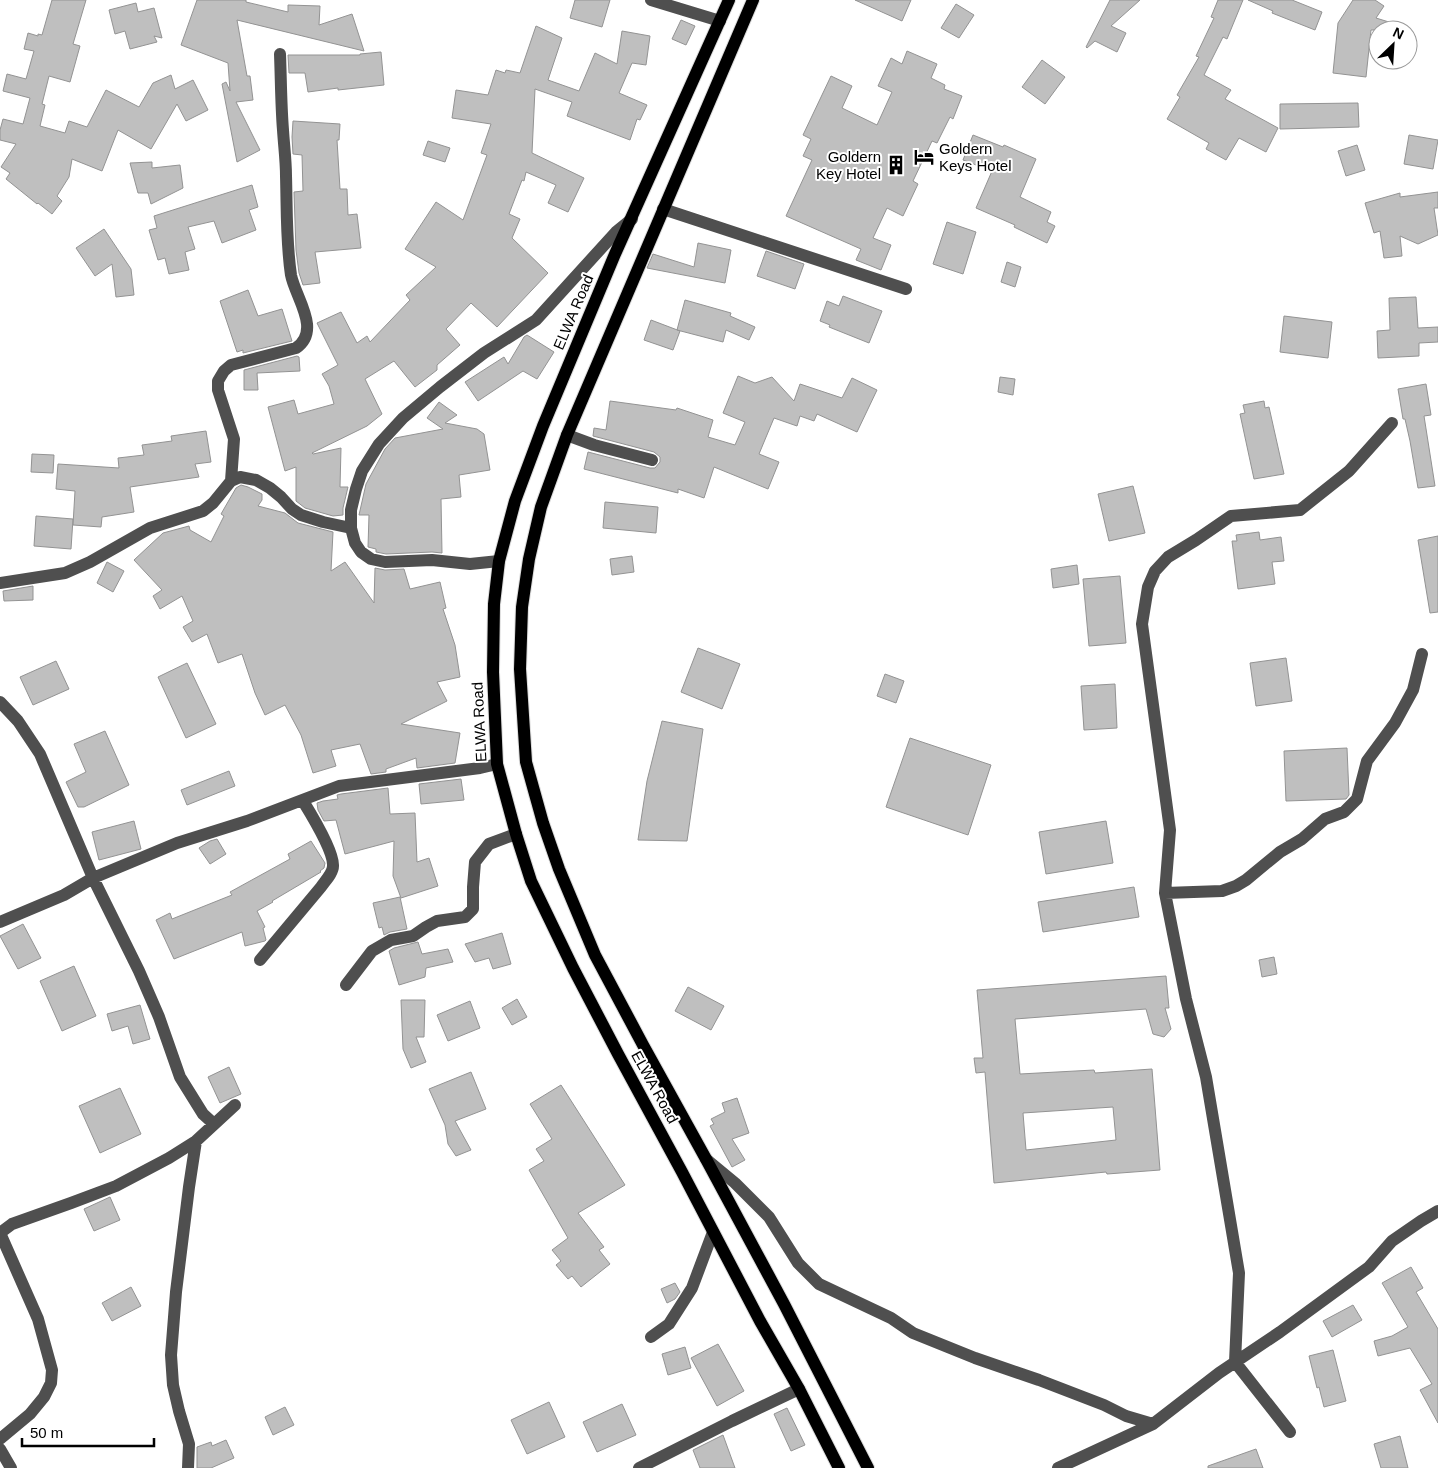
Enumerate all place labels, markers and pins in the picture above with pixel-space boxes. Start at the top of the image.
place label: Goldern Keys Hotel [939,140,1012,174]
hotel icon: Goldern Keys Hotel [913,146,935,168]
place label: Goldern Key Hotel [816,148,881,182]
building icon: Goldern Key Hotel [885,154,907,176]

